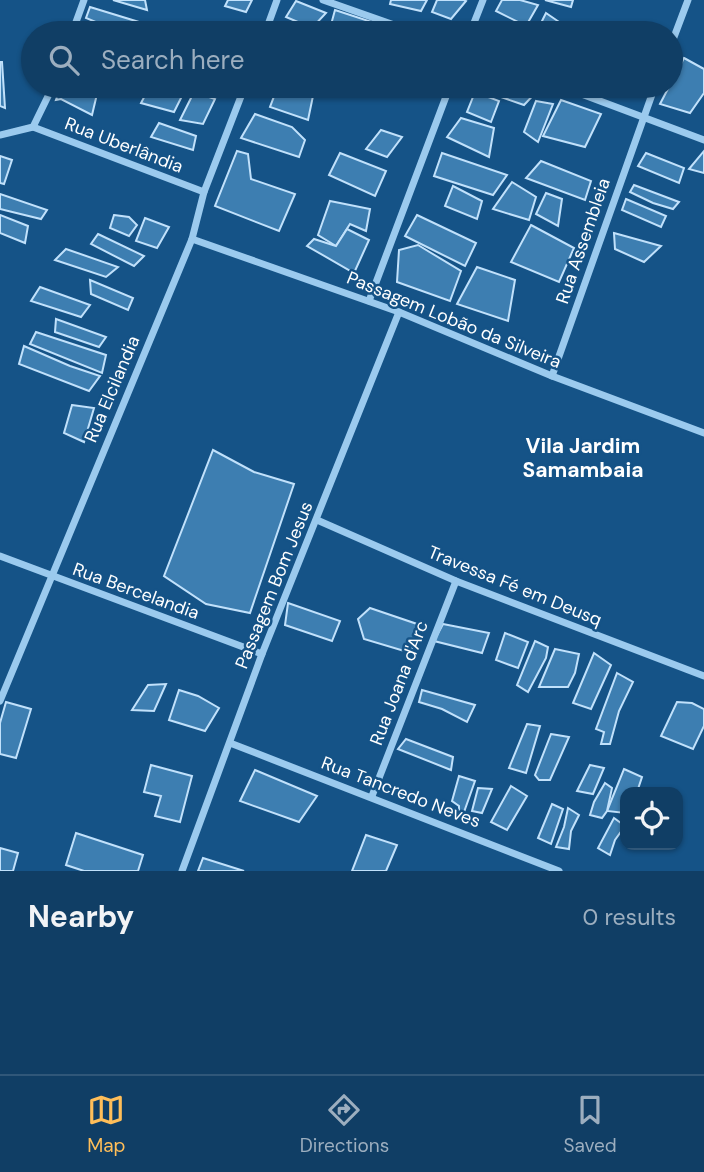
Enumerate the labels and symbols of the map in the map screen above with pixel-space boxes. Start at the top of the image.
street label: Rua Uberlândia [61,111,187,179]
street label: Rua Assembleia [550,175,616,307]
street label: Passagem Lobão da Silveira [343,266,565,374]
street label: Rua Elcilandia [79,332,145,446]
district label: Vila Jardim Samambaia [523,432,643,484]
street label: Passagem Bom Jesus [229,498,319,672]
street label: Travessa Fé em Deusq [424,540,606,632]
street label: Rua Bercelandia [69,557,203,625]
street label: Rua Joana d'Arc [364,617,434,749]
street label: Rua Tancredo Neves [318,751,484,833]

